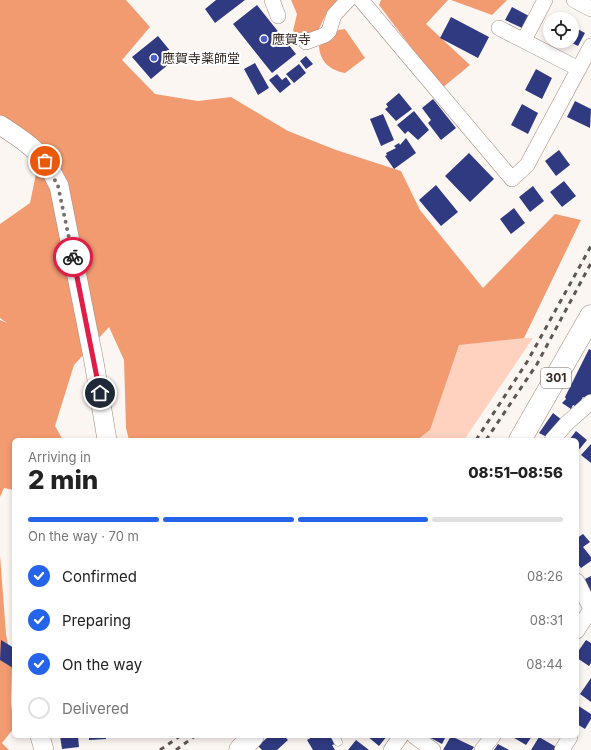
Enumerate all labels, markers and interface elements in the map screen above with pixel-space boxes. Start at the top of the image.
map controls [543,12,579,48]
button: locate [543,12,579,48]
place label: 應賀寺 [272,31,311,47]
marker: 應賀寺 [259,34,269,44]
place label: 應賀寺薬師堂 [162,50,240,66]
marker: 應賀寺薬師堂 [149,53,159,63]
pin [28,144,62,178]
icon: bag [34,150,56,172]
courier [53,237,93,277]
icon: bike [62,246,84,268]
road number: 301 [541,368,571,388]
pin [83,376,117,410]
icon: home [89,382,111,404]
text: Arriving in [28,449,91,465]
text: 08:51–08:56 [468,463,563,482]
text: 2 min [28,464,98,495]
text: On the way · 70 m [28,528,139,544]
icon: check [28,565,50,587]
text: Confirmed [62,567,137,586]
text: 08:26 [527,568,563,584]
icon: check [28,609,50,631]
text: Preparing [62,611,131,630]
text: 08:31 [530,612,563,628]
icon: check [28,653,50,675]
text: On the way [62,655,142,674]
text: 08:44 [526,656,563,672]
text: Delivered [62,699,129,718]

